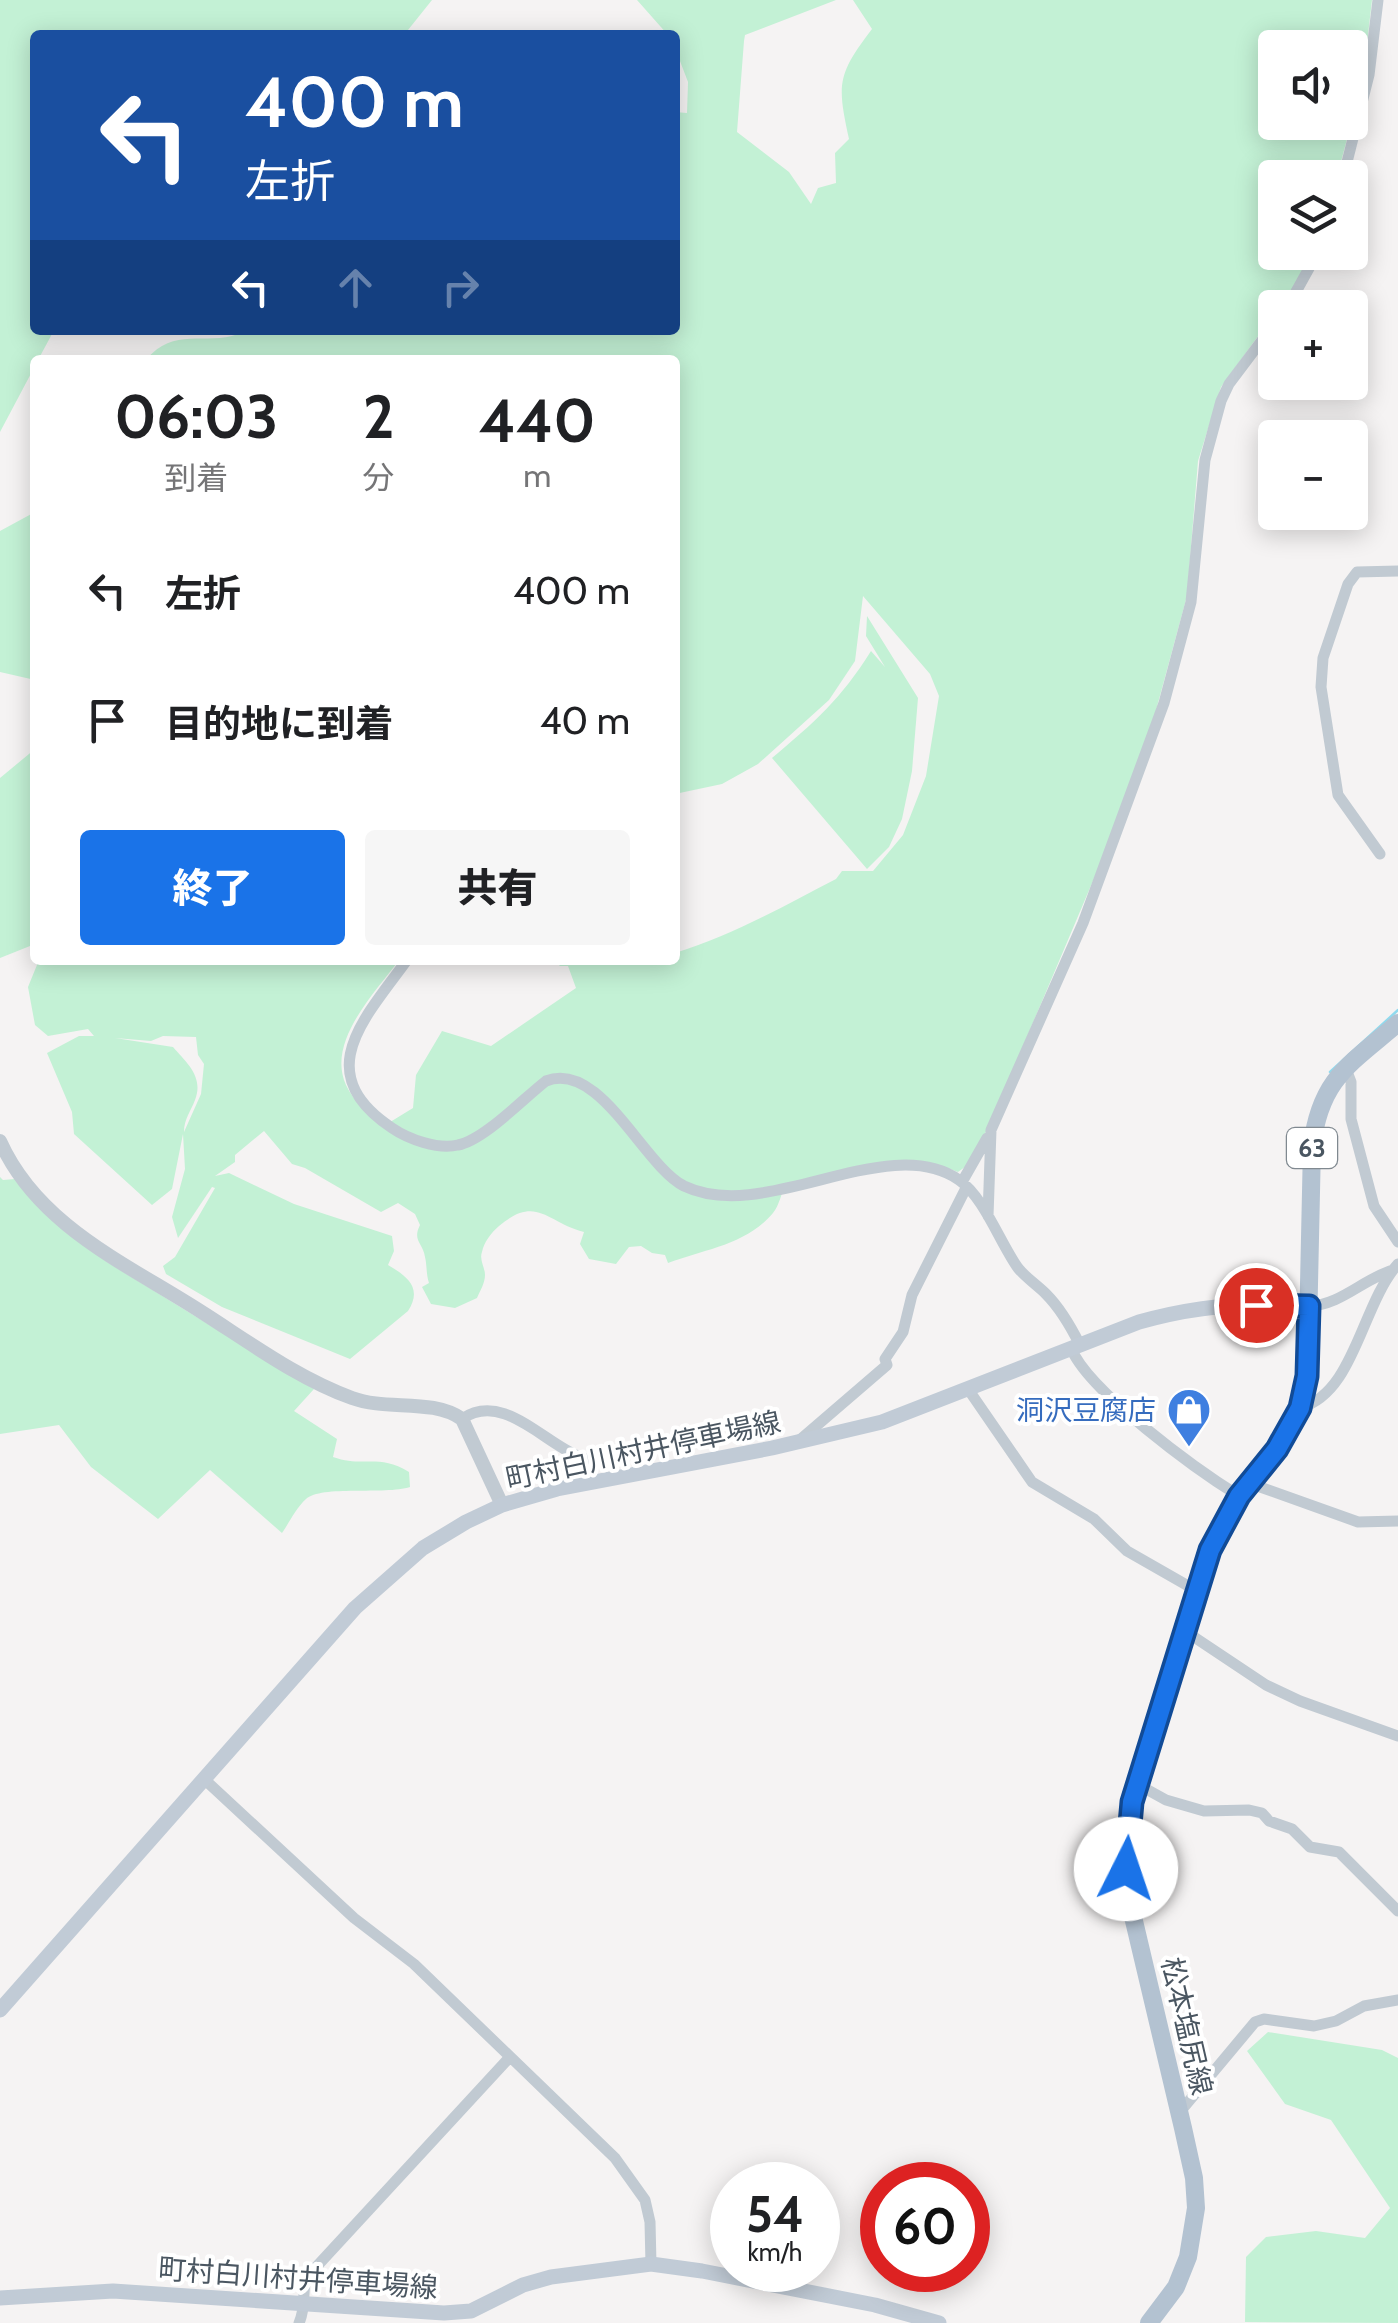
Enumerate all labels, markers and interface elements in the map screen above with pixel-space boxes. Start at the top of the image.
map controls [1258,30,1368,530]
button: sound [1258,30,1368,140]
text: 400 m [245,59,464,145]
icon: left [80,70,210,200]
text: 左折 [245,154,335,208]
button: layers [1258,160,1368,270]
icon: left [223,260,278,315]
icon: ahead [328,260,383,315]
icon: right [433,260,488,315]
button: + [1258,290,1368,400]
text: 06:03 [114,380,278,453]
text: 2 [363,380,394,453]
text: 440 [479,384,596,457]
button: − [1258,420,1368,530]
text: m [523,456,551,495]
text: 到着 [164,458,228,497]
text: 分 [363,458,395,497]
icon: left [80,563,135,618]
text: 400 m [513,567,630,614]
text: 左折 [165,570,241,617]
icon: arrive [80,693,135,748]
text: 40 m [540,697,630,744]
text: 目的地に到着 [165,700,393,747]
button: 終了 [80,830,345,945]
button: 共有 [365,830,630,945]
road number: 63 [1287,1128,1337,1168]
pin [1214,1263,1299,1348]
icon: arrive [1229,1278,1284,1333]
shop icon: 洞沢豆腐店 [1166,1387,1212,1448]
place label: 洞沢豆腐店 [1016,1393,1156,1427]
street label: 町村白川村井停車場線 [503,1404,783,1496]
position arrow [1074,1817,1178,1921]
street label: 松本塩尻線 [1155,1954,1219,2098]
speed limit sign: 60 [860,2162,990,2292]
text: 54 [746,2184,804,2245]
text: km/h [748,2237,802,2267]
street label: 町村白川村井停車場線 [157,2251,439,2305]

